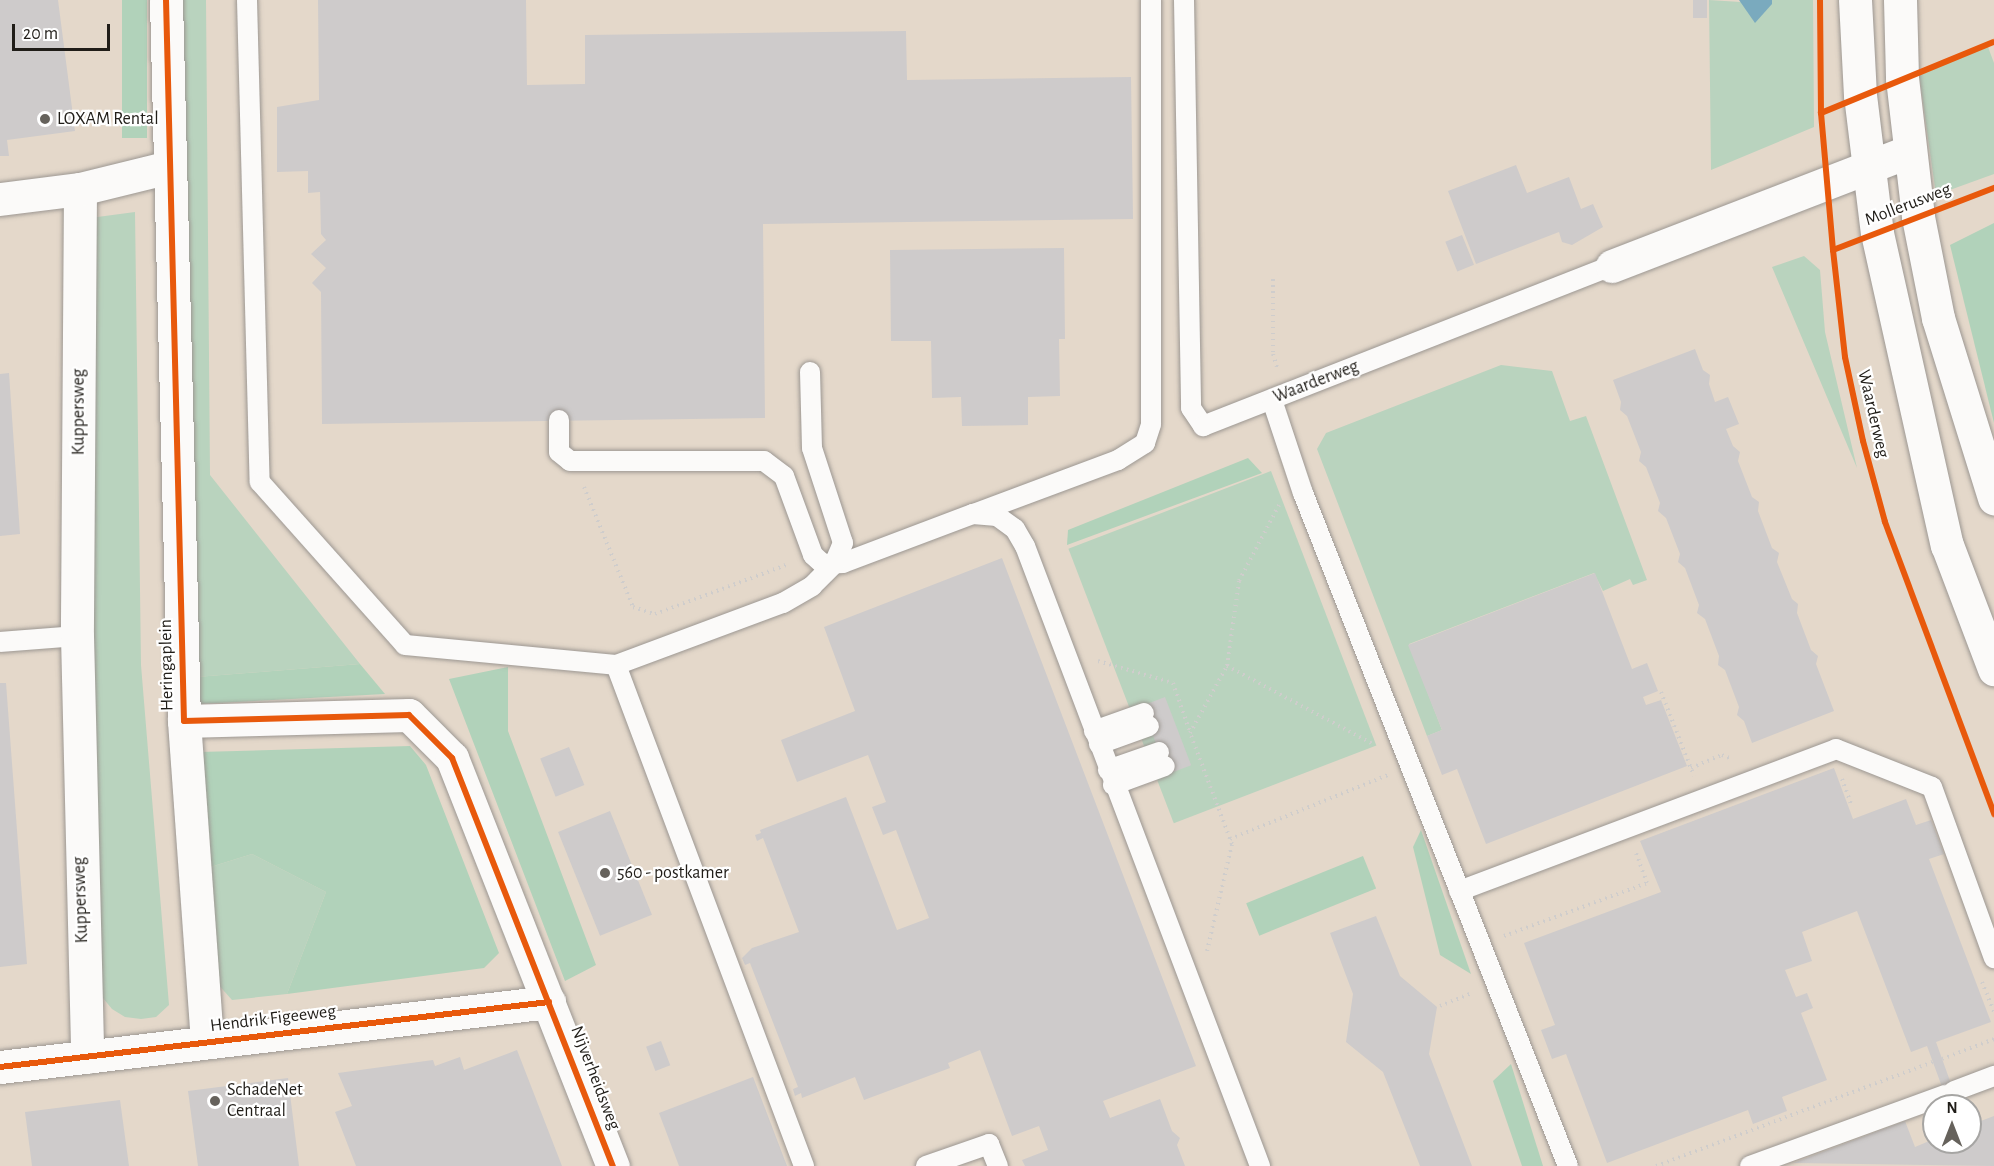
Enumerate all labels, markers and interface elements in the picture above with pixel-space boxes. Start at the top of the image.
scale bar [15,12,112,50]
text: 20 m [23,25,58,43]
place label: LOXAM Rental [57,108,159,130]
marker: LOXAM Rental [38,112,52,126]
street label: Mollerusweg [1862,179,1954,231]
street label: Waarderweg [1270,356,1362,408]
street label: Waarderweg [1852,368,1894,460]
street label: Kuppersweg [68,369,90,455]
street label: Heringaplein [155,619,179,711]
street label: Kuppersweg [69,856,93,944]
place label: 560 - postkamer [617,862,729,884]
marker: 560 - postkamer [598,866,612,880]
street label: Hendrik Figeeweg [209,1001,337,1037]
street label: Nijverheidsweg [565,1023,625,1133]
place label: SchadeNet Centraal [227,1080,303,1122]
marker: SchadeNet Centraal [208,1094,222,1108]
north arrow [1922,1094,1982,1154]
text: N [1946,1100,1958,1116]

